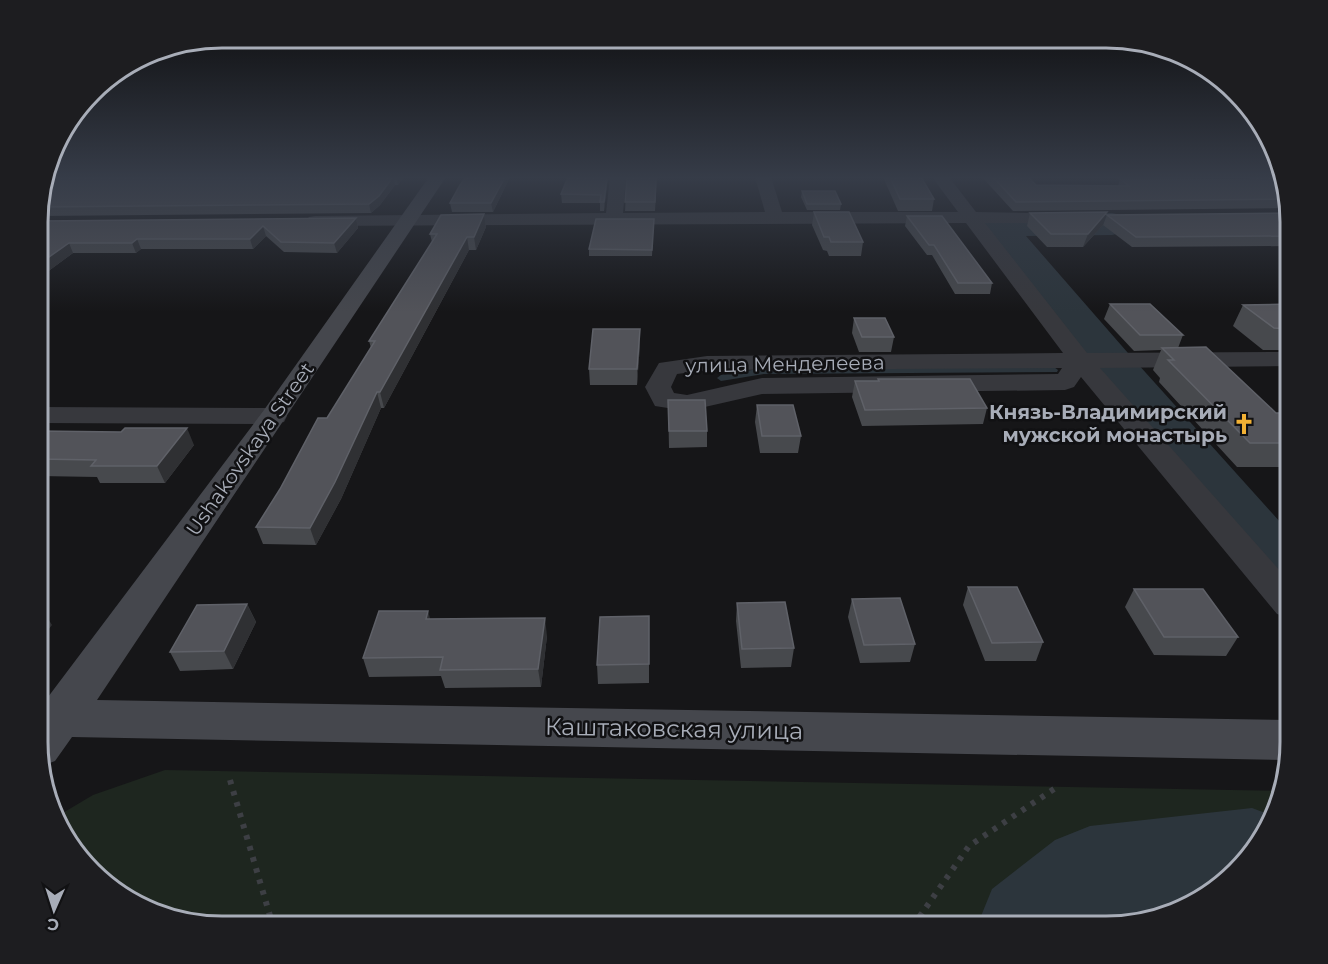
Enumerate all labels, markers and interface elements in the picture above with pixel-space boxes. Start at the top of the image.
street label: улица Менделеева [684,350,885,378]
street label: Ushakovskaya Street [181,358,319,540]
place label: Князь-Владимирский мужской монастырь [989,400,1227,447]
church icon: Князь-Владимирский мужской монастырь [1232,412,1256,436]
street label: Каштаковская улица [545,712,803,745]
north arrow [24,880,84,940]
text: С [47,915,60,934]

